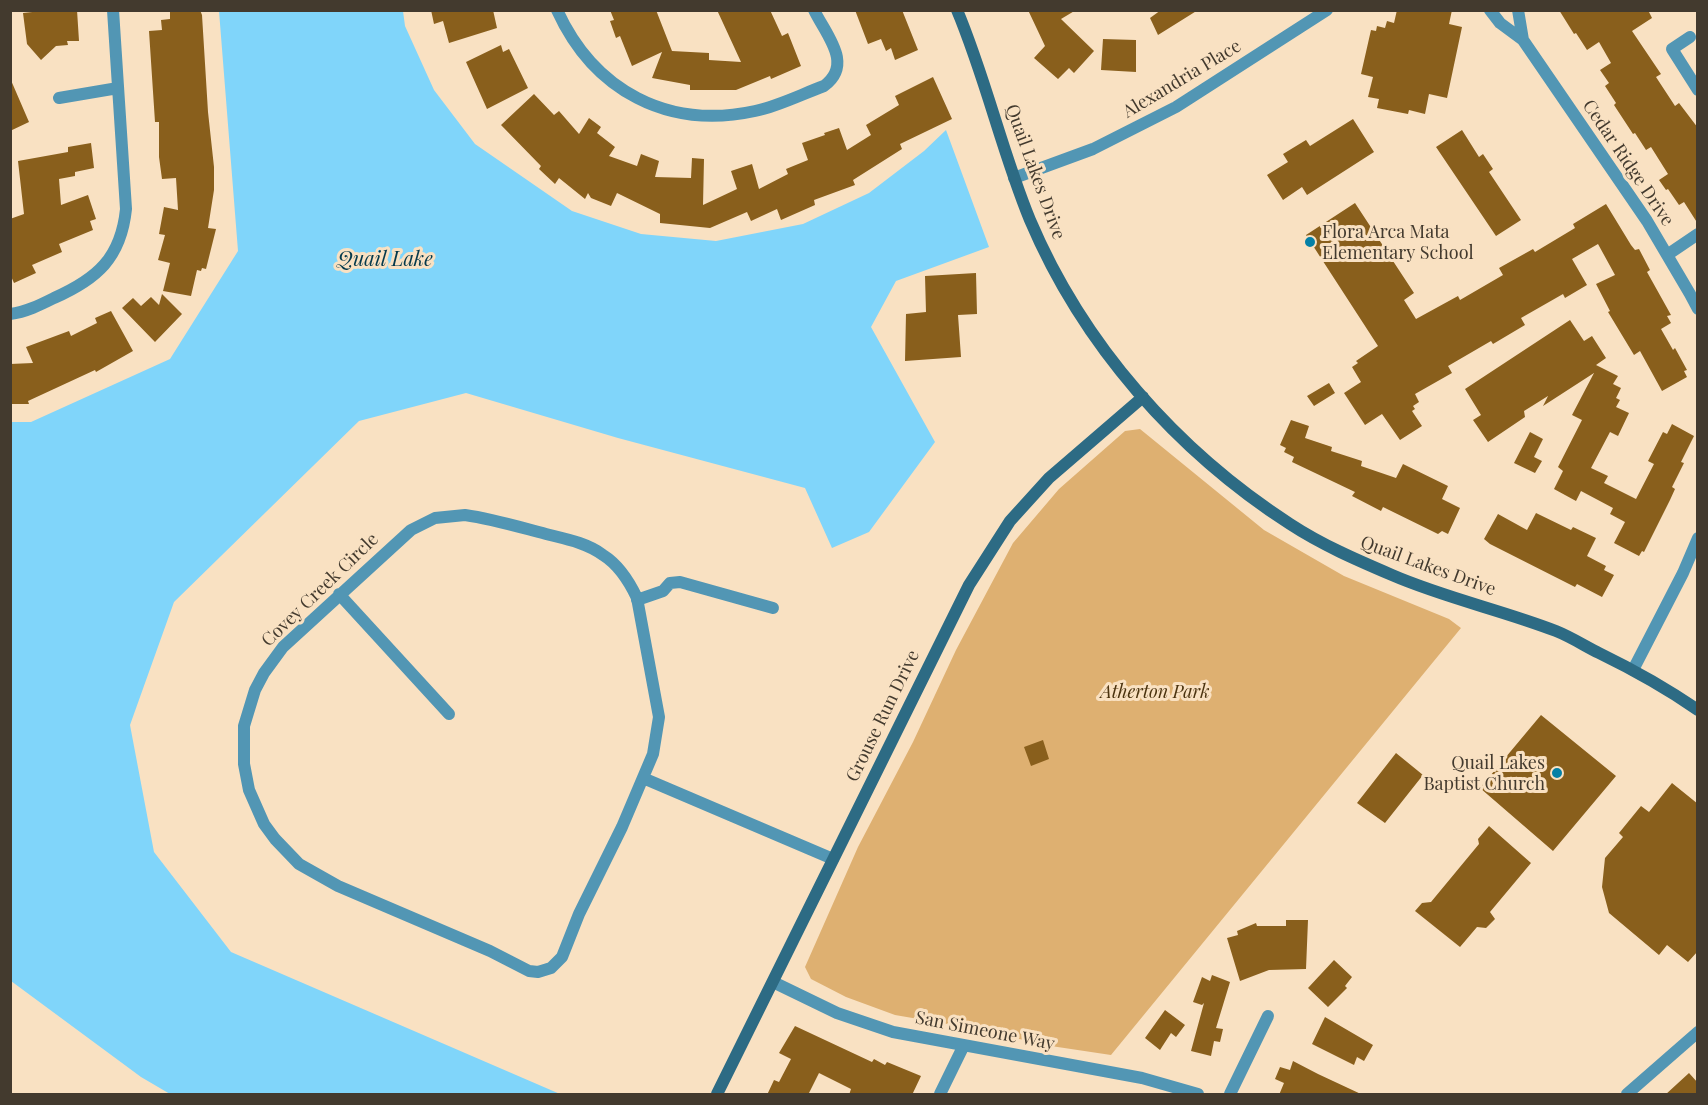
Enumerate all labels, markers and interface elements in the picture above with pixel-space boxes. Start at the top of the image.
street label: Alexandria Place [1119,35,1245,123]
street label: Cedar Ridge Drive [1578,96,1678,230]
street label: Quail Lakes Drive [1001,101,1069,243]
place label: Flora Arca Mata Elementary School [1322,221,1474,264]
marker: Flora Arca Mata Elementary School [1303,235,1317,249]
water label: Quail Lake [337,248,433,272]
street label: Covey Creek Circle [257,529,383,651]
street label: Quail Lakes Drive [1357,532,1499,600]
street label: Grouse Run Drive [842,647,924,785]
park label: Atherton Park [1100,681,1210,703]
place label: Quail Lakes Baptist Church [1423,752,1545,795]
marker: Quail Lakes Baptist Church [1550,766,1564,780]
street label: San Simeone Way [913,1007,1057,1055]

